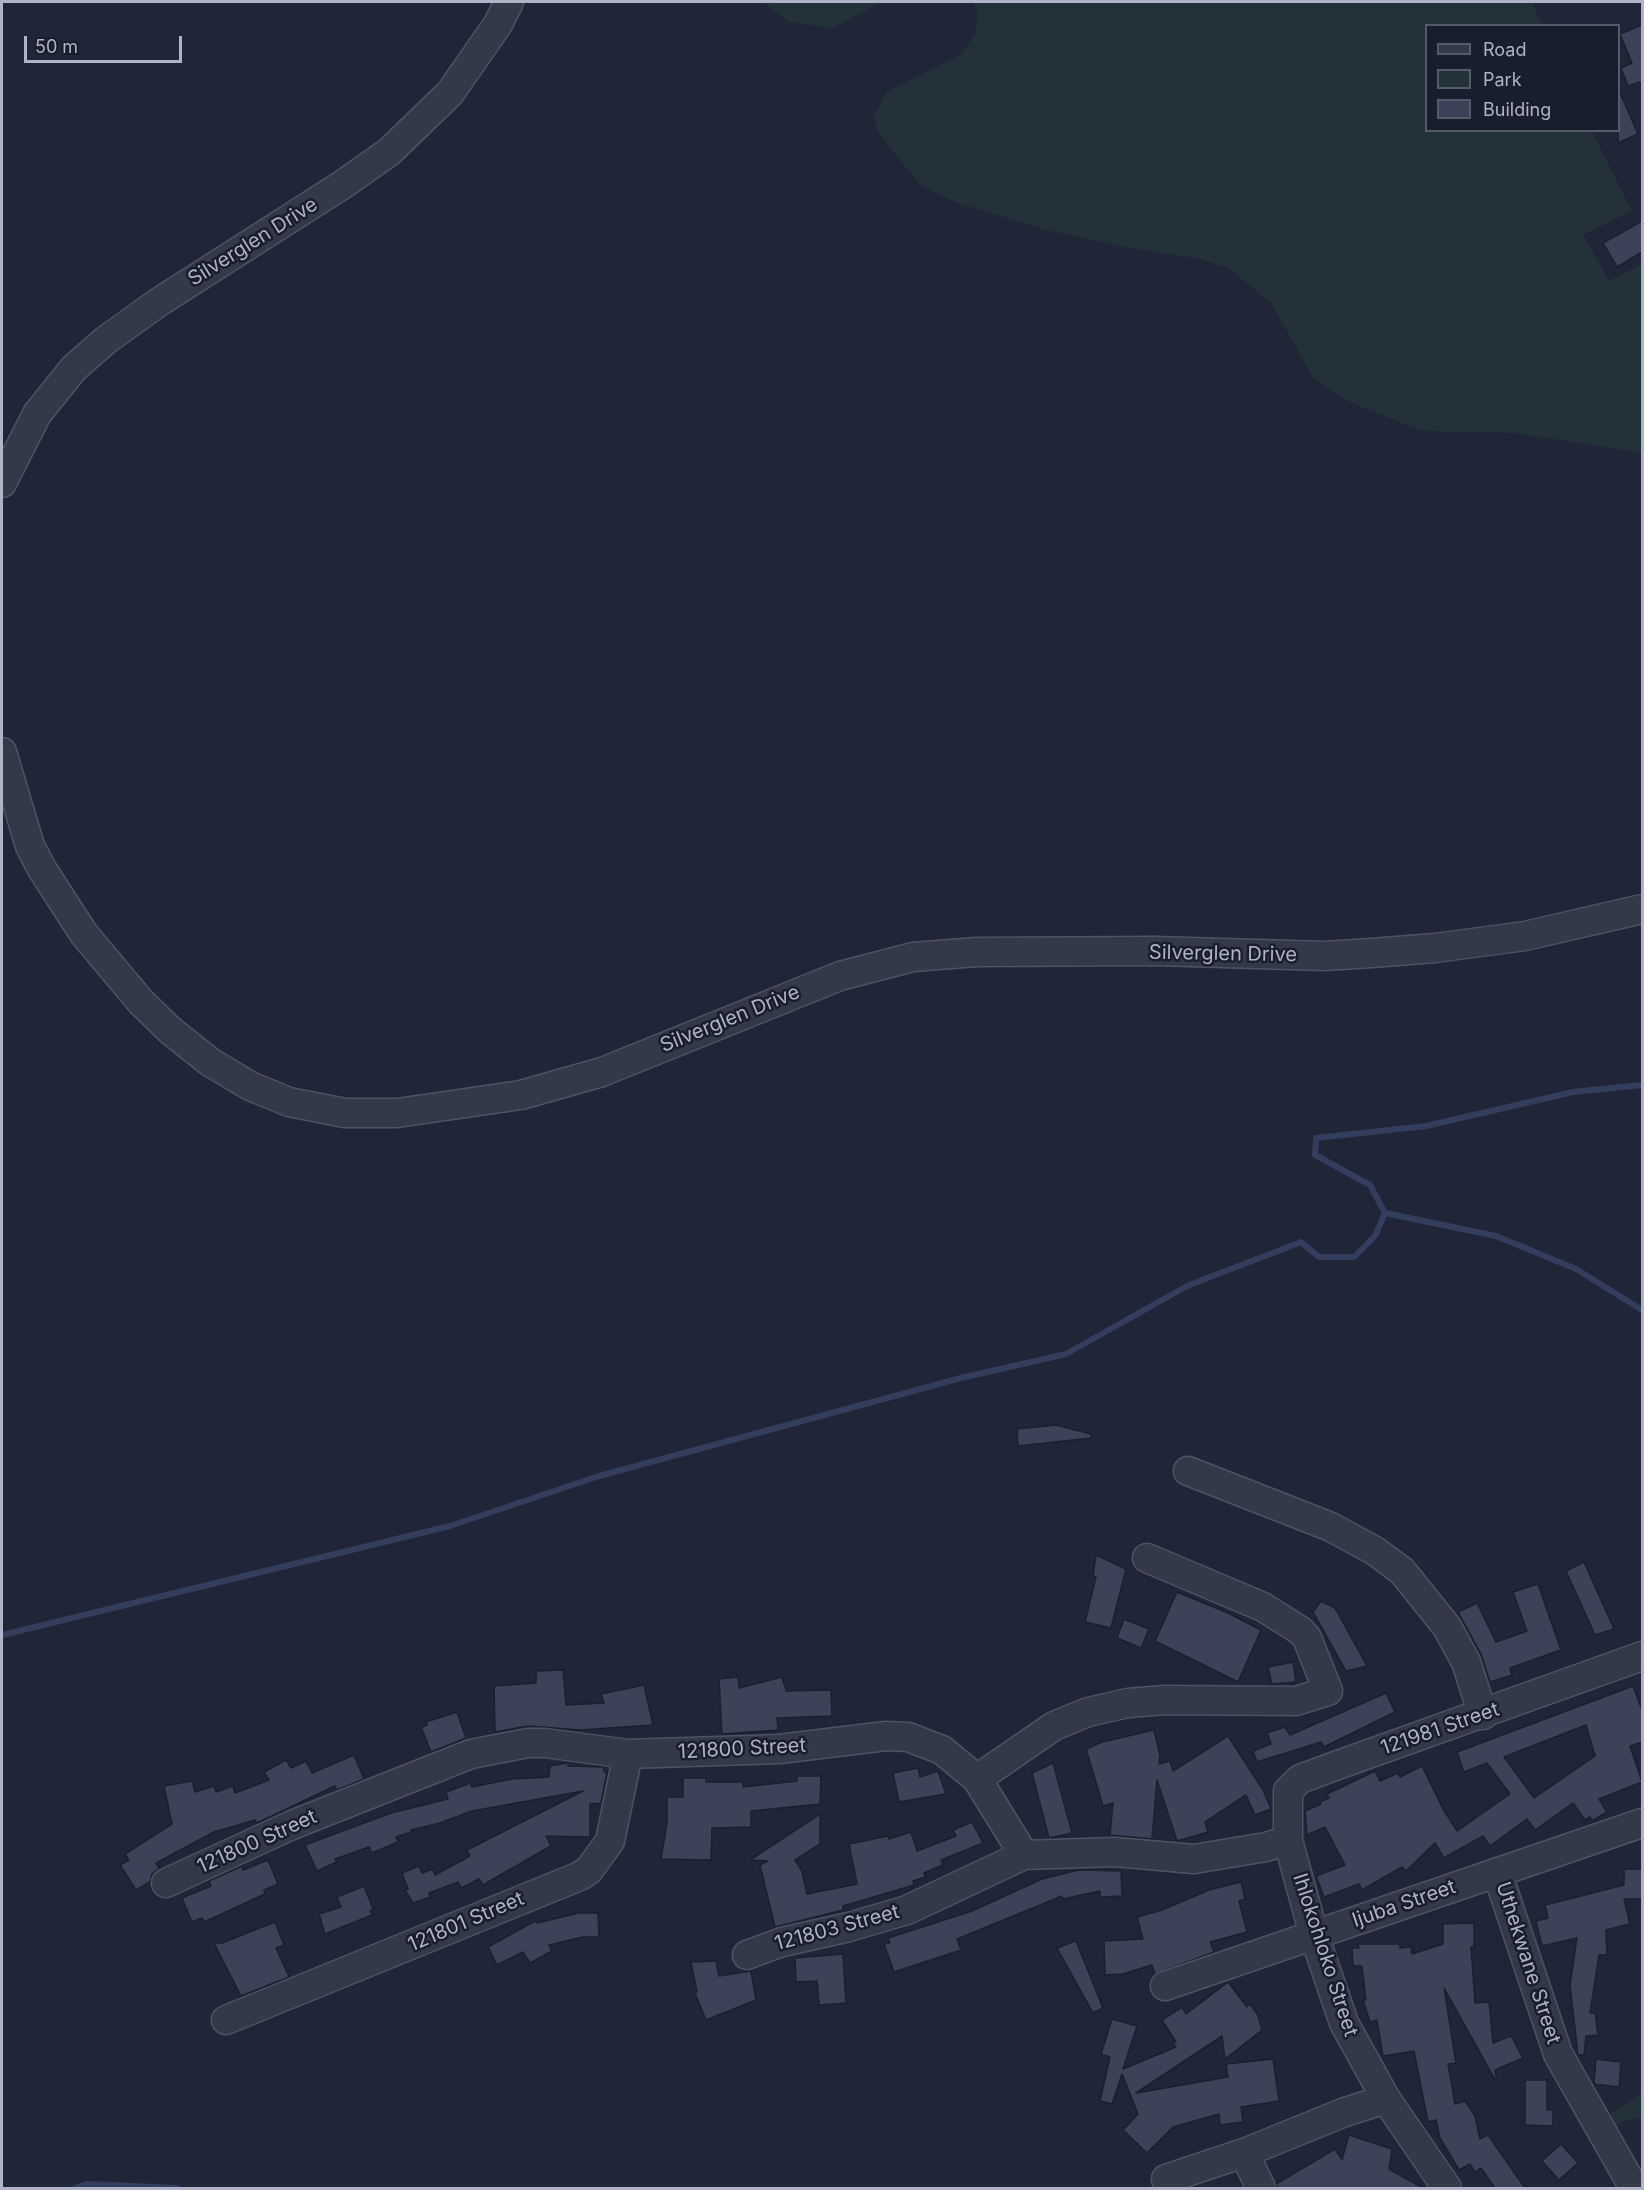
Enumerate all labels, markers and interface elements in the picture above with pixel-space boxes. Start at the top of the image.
scale bar [27,24,184,62]
legend [1425,24,1620,132]
text: 50 m [35,36,78,57]
text: Road [1483,39,1526,60]
text: Park [1483,69,1522,90]
text: Building [1483,99,1551,120]
street label: Silverglen Drive [184,193,322,291]
street label: Silverglen Drive [1149,941,1297,967]
street label: Silverglen Drive [657,980,803,1058]
street label: 121981 Street [1378,1698,1502,1760]
street label: 121800 Street [677,1734,807,1764]
street label: 121800 Street [194,1805,320,1879]
street label: Ihlokohloko Street [1287,1871,1363,2039]
street label: Ijuba Street [1349,1875,1459,1933]
street label: Uthekwane Street [1490,1879,1566,2047]
street label: 121801 Street [404,1887,528,1957]
street label: 121803 Street [772,1900,902,1956]

